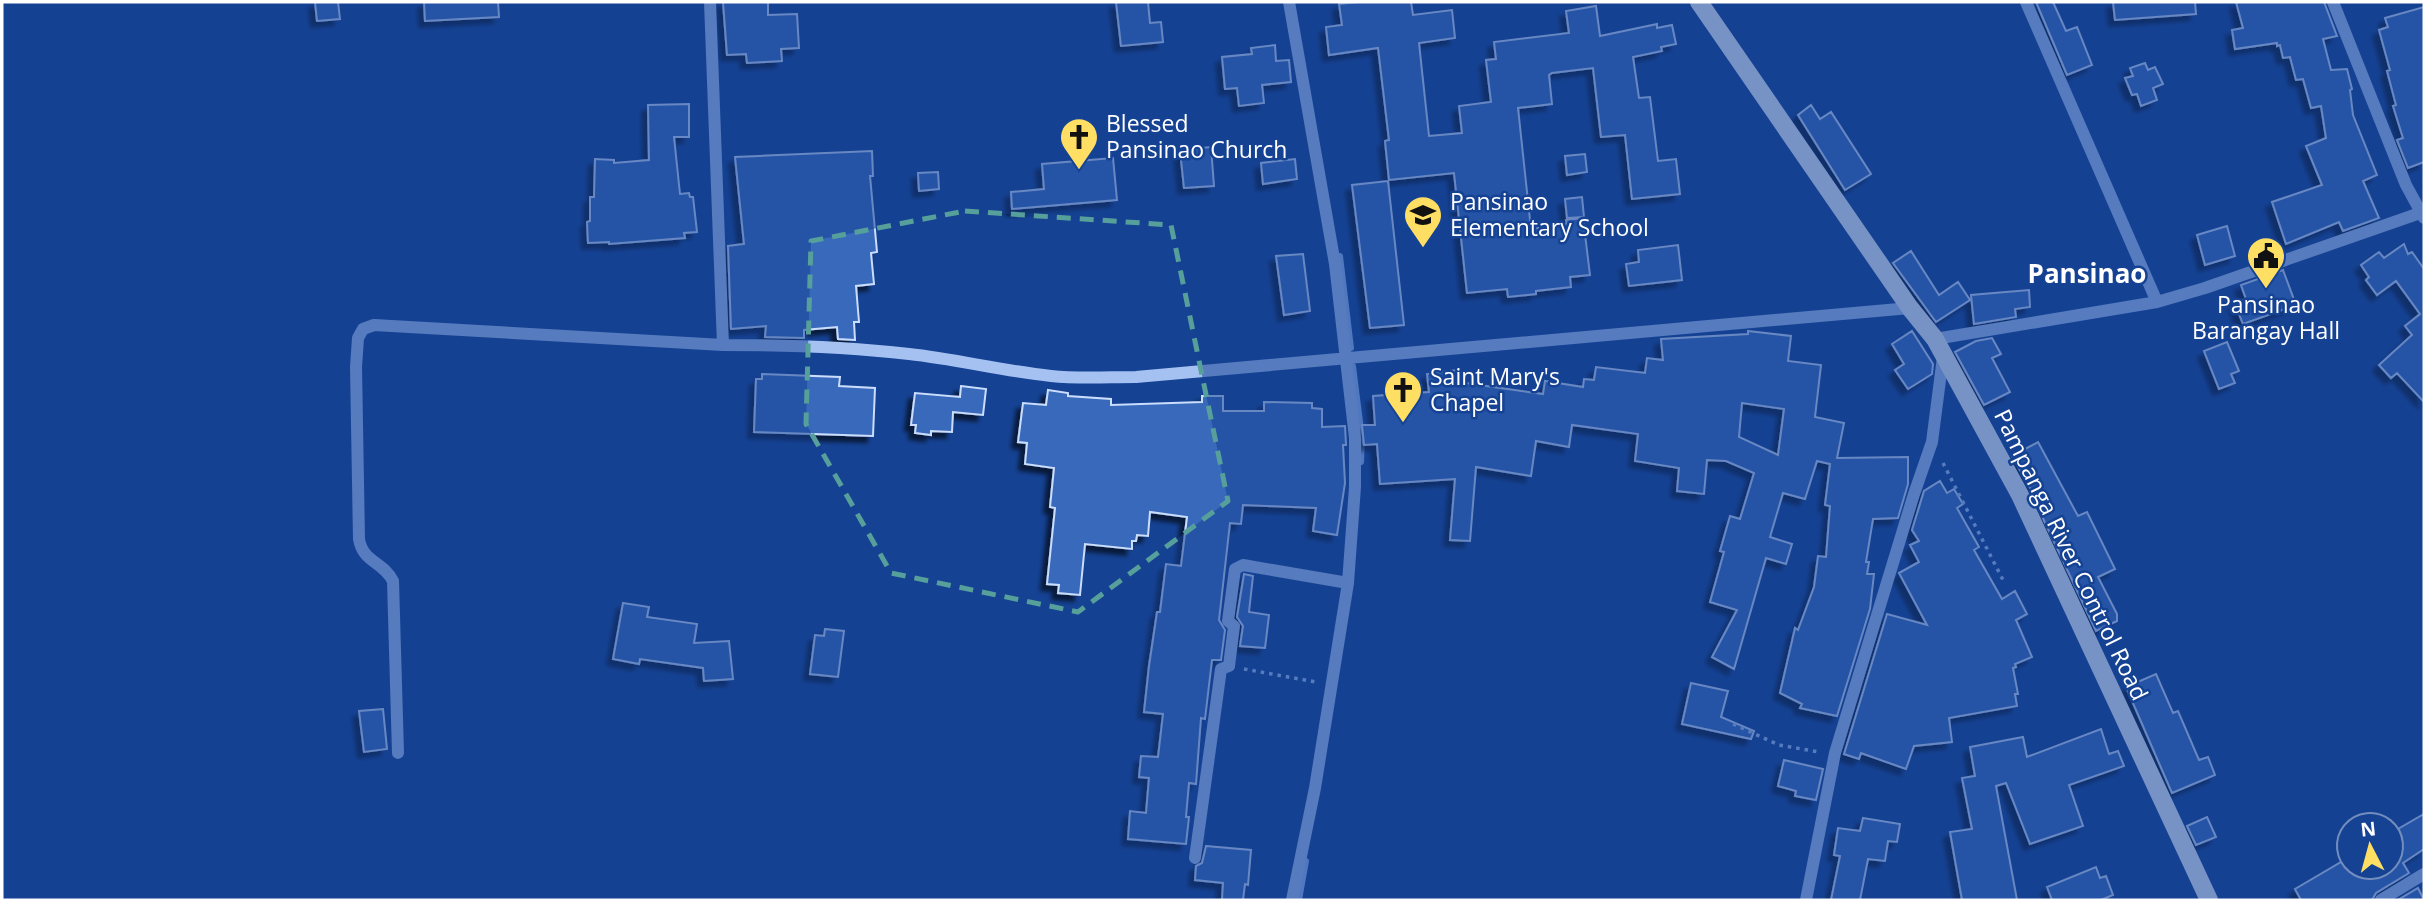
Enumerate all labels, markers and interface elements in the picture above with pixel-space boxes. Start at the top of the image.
place label: Blessed Pansinao Church [1106,107,1287,165]
church icon: Blessed Pansinao Church [1058,116,1100,171]
place label: Pansinao Elementary School [1450,185,1649,243]
school or university icon: Pansinao Elementary School [1402,194,1444,249]
public building icon: Pansinao Barangay Hall [2245,235,2287,290]
district label: Pansinao [2028,255,2146,291]
place label: Pansinao Barangay Hall [2192,288,2340,346]
place label: Saint Mary's Chapel [1430,360,1560,418]
church icon: Saint Mary's Chapel [1382,369,1424,424]
street label: Pampanga River Control Road [1987,404,2157,706]
north arrow [2335,811,2405,881]
text: N [2359,815,2377,843]

